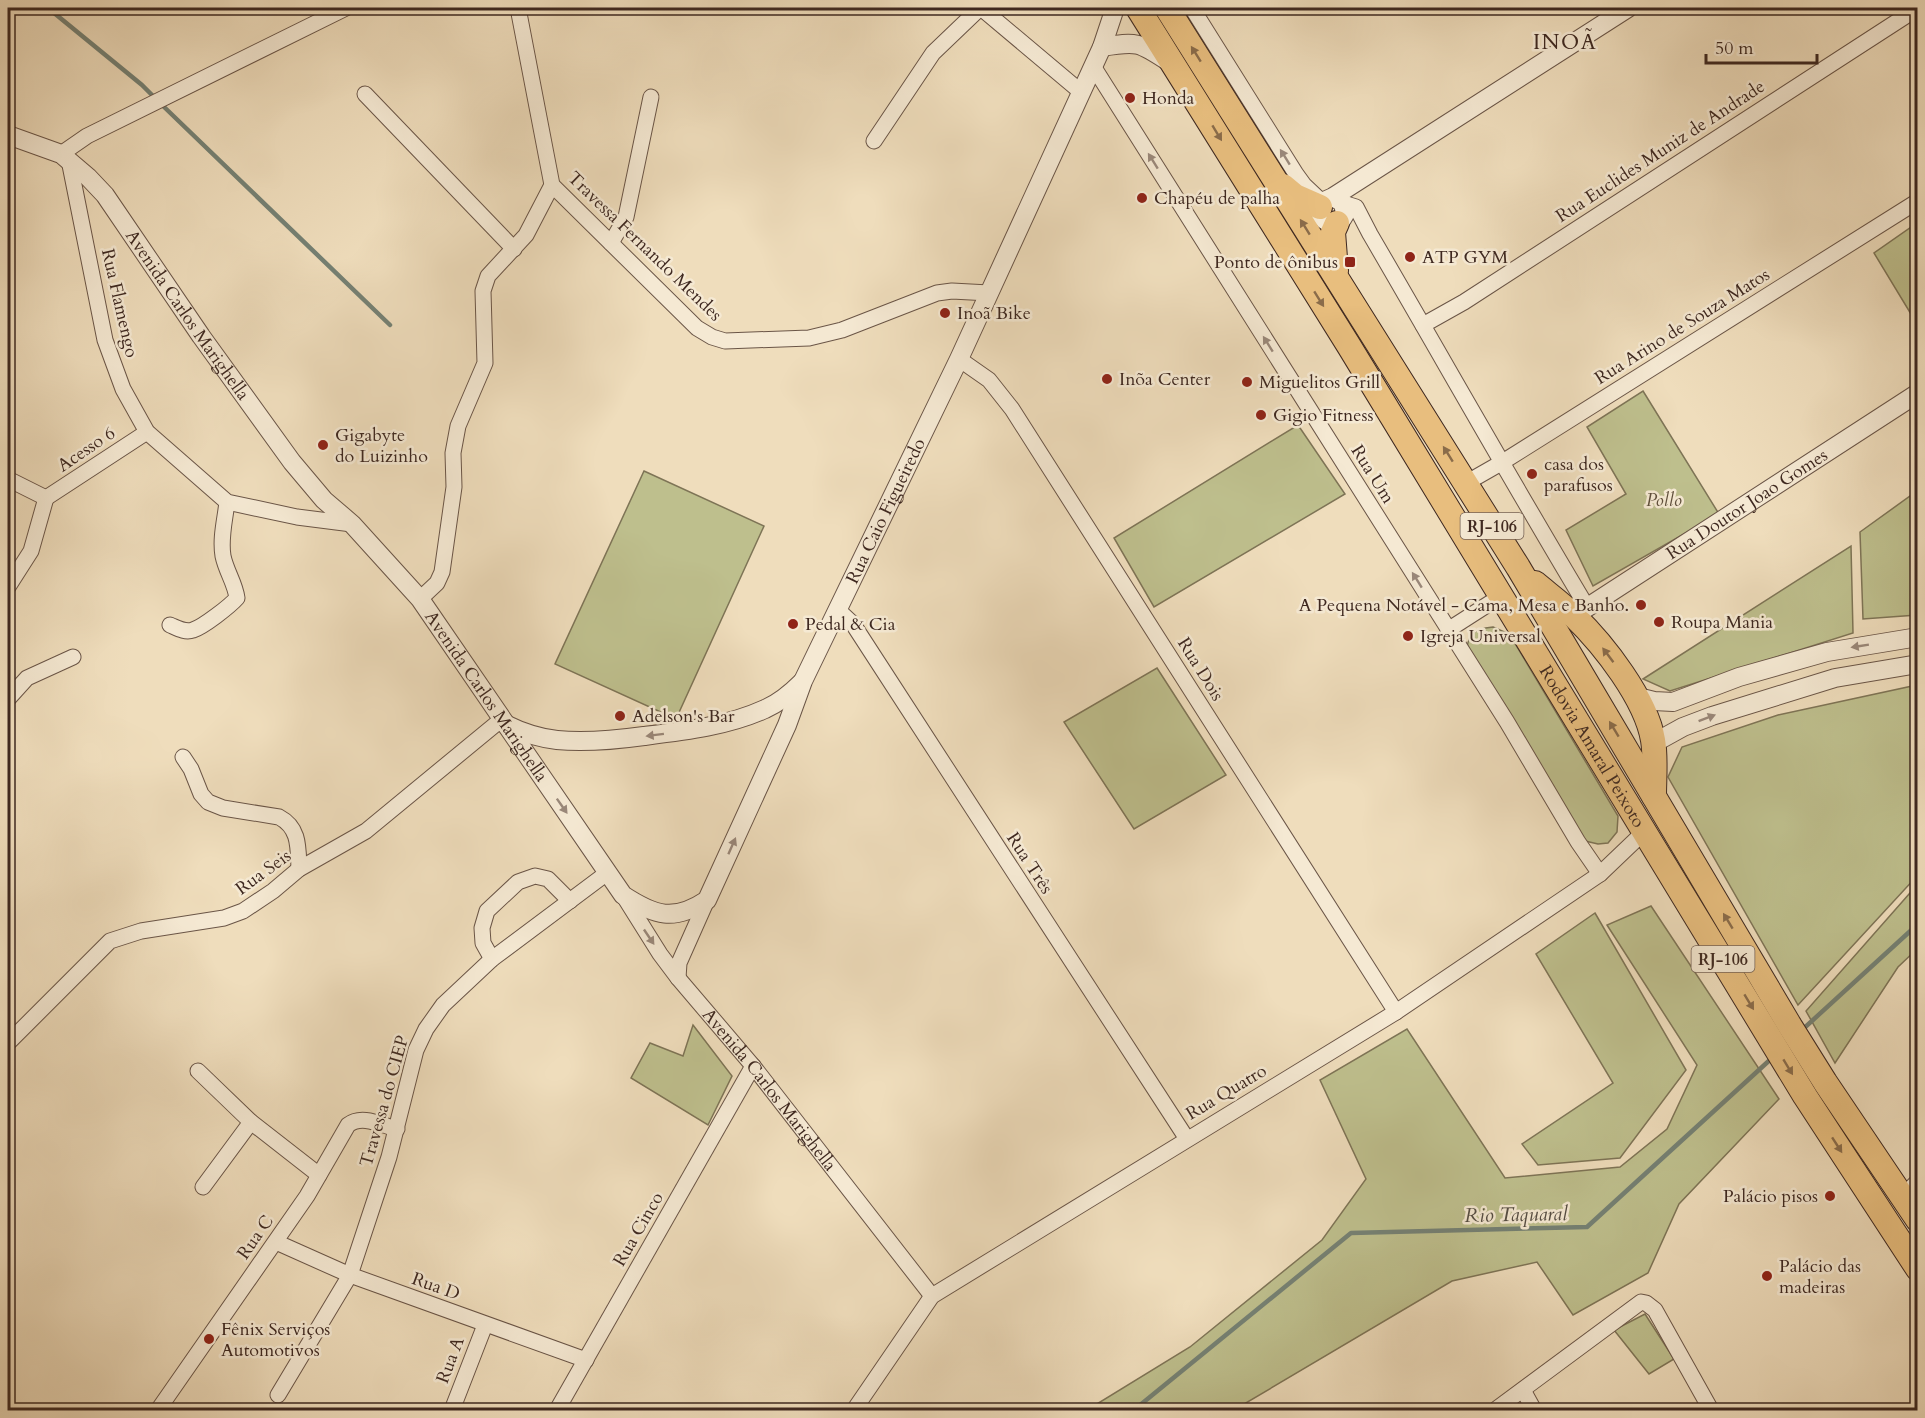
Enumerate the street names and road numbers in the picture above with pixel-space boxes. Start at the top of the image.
street label: Rua Euclides Muniz de Andrade [1551,74,1770,229]
street label: Travessa Fernando Mendes [562,166,727,327]
street label: Avenida Carlos Marighella [119,225,255,406]
street label: Rua Flamengo [95,246,144,360]
street label: Rua Arino de Souza Matos [1590,262,1775,391]
street label: Acesso 6 [52,421,120,478]
street label: Rua Caio Figueiredo [840,434,932,588]
street label: Rua Um [1345,440,1401,509]
street label: Rua Doutor Joao Gomes [1662,443,1833,566]
road number: RJ-106 [1460,513,1524,539]
street label: Avenida Carlos Marighella [419,606,554,787]
street label: Rua Dois [1171,633,1230,706]
street label: Rodovia Amaral Peixoto [1533,661,1651,833]
street label: Rua Três [1000,828,1059,899]
street label: Rua Seis [230,844,296,901]
road number: RJ-106 [1692,946,1754,972]
street label: Avenida Carlos Marighella [696,1003,842,1177]
street label: Travessa do CIEP [354,1032,415,1170]
street label: Rua Quatro [1181,1058,1272,1126]
street label: Rua Cinco [607,1187,670,1271]
street label: Rua C [231,1210,280,1264]
street label: Rua D [408,1266,463,1307]
street label: Rua A [430,1333,471,1387]

